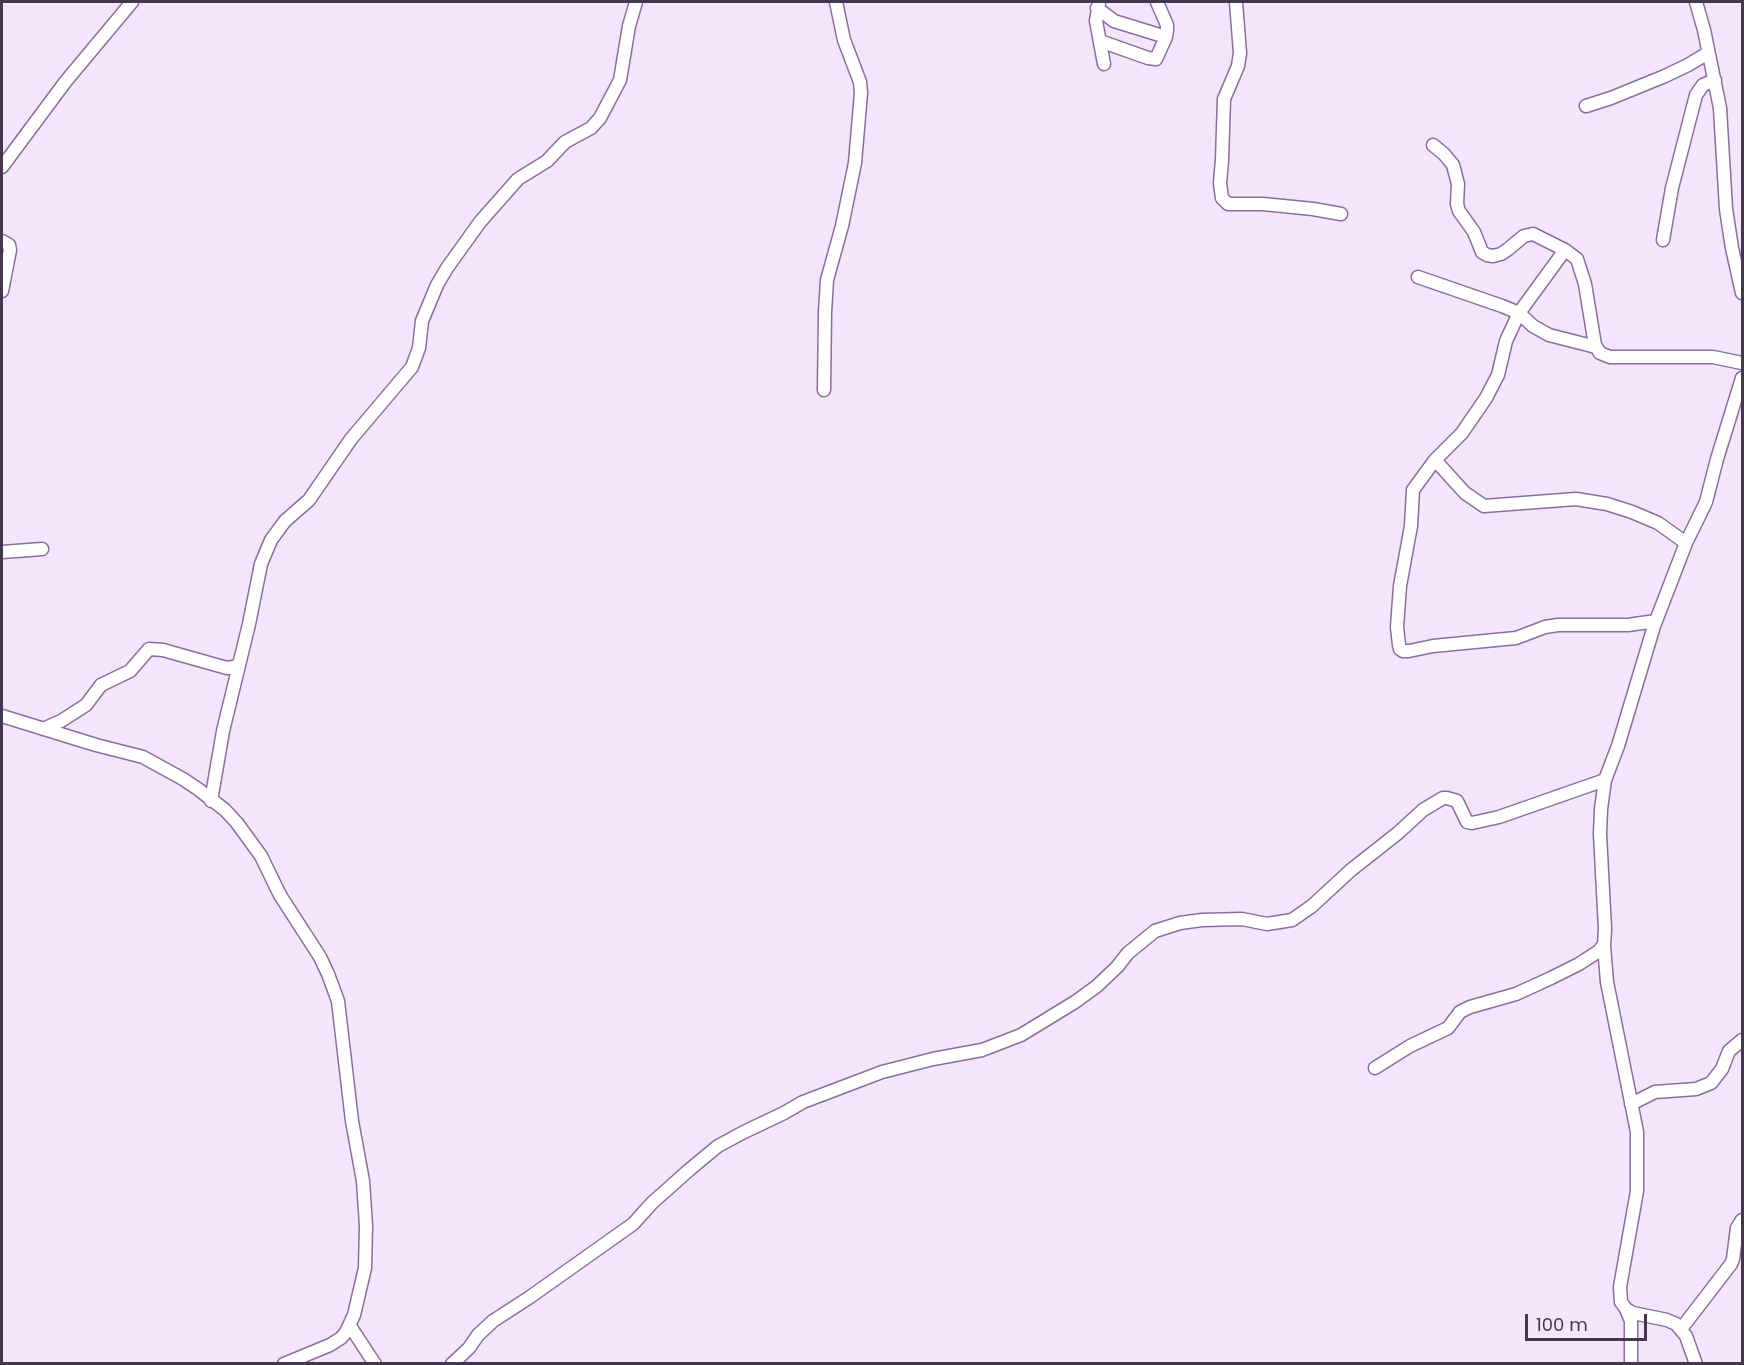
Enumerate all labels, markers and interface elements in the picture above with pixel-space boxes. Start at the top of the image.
scale bar [1528,1302,1650,1340]
text: 100 m [1536,1312,1588,1337]

